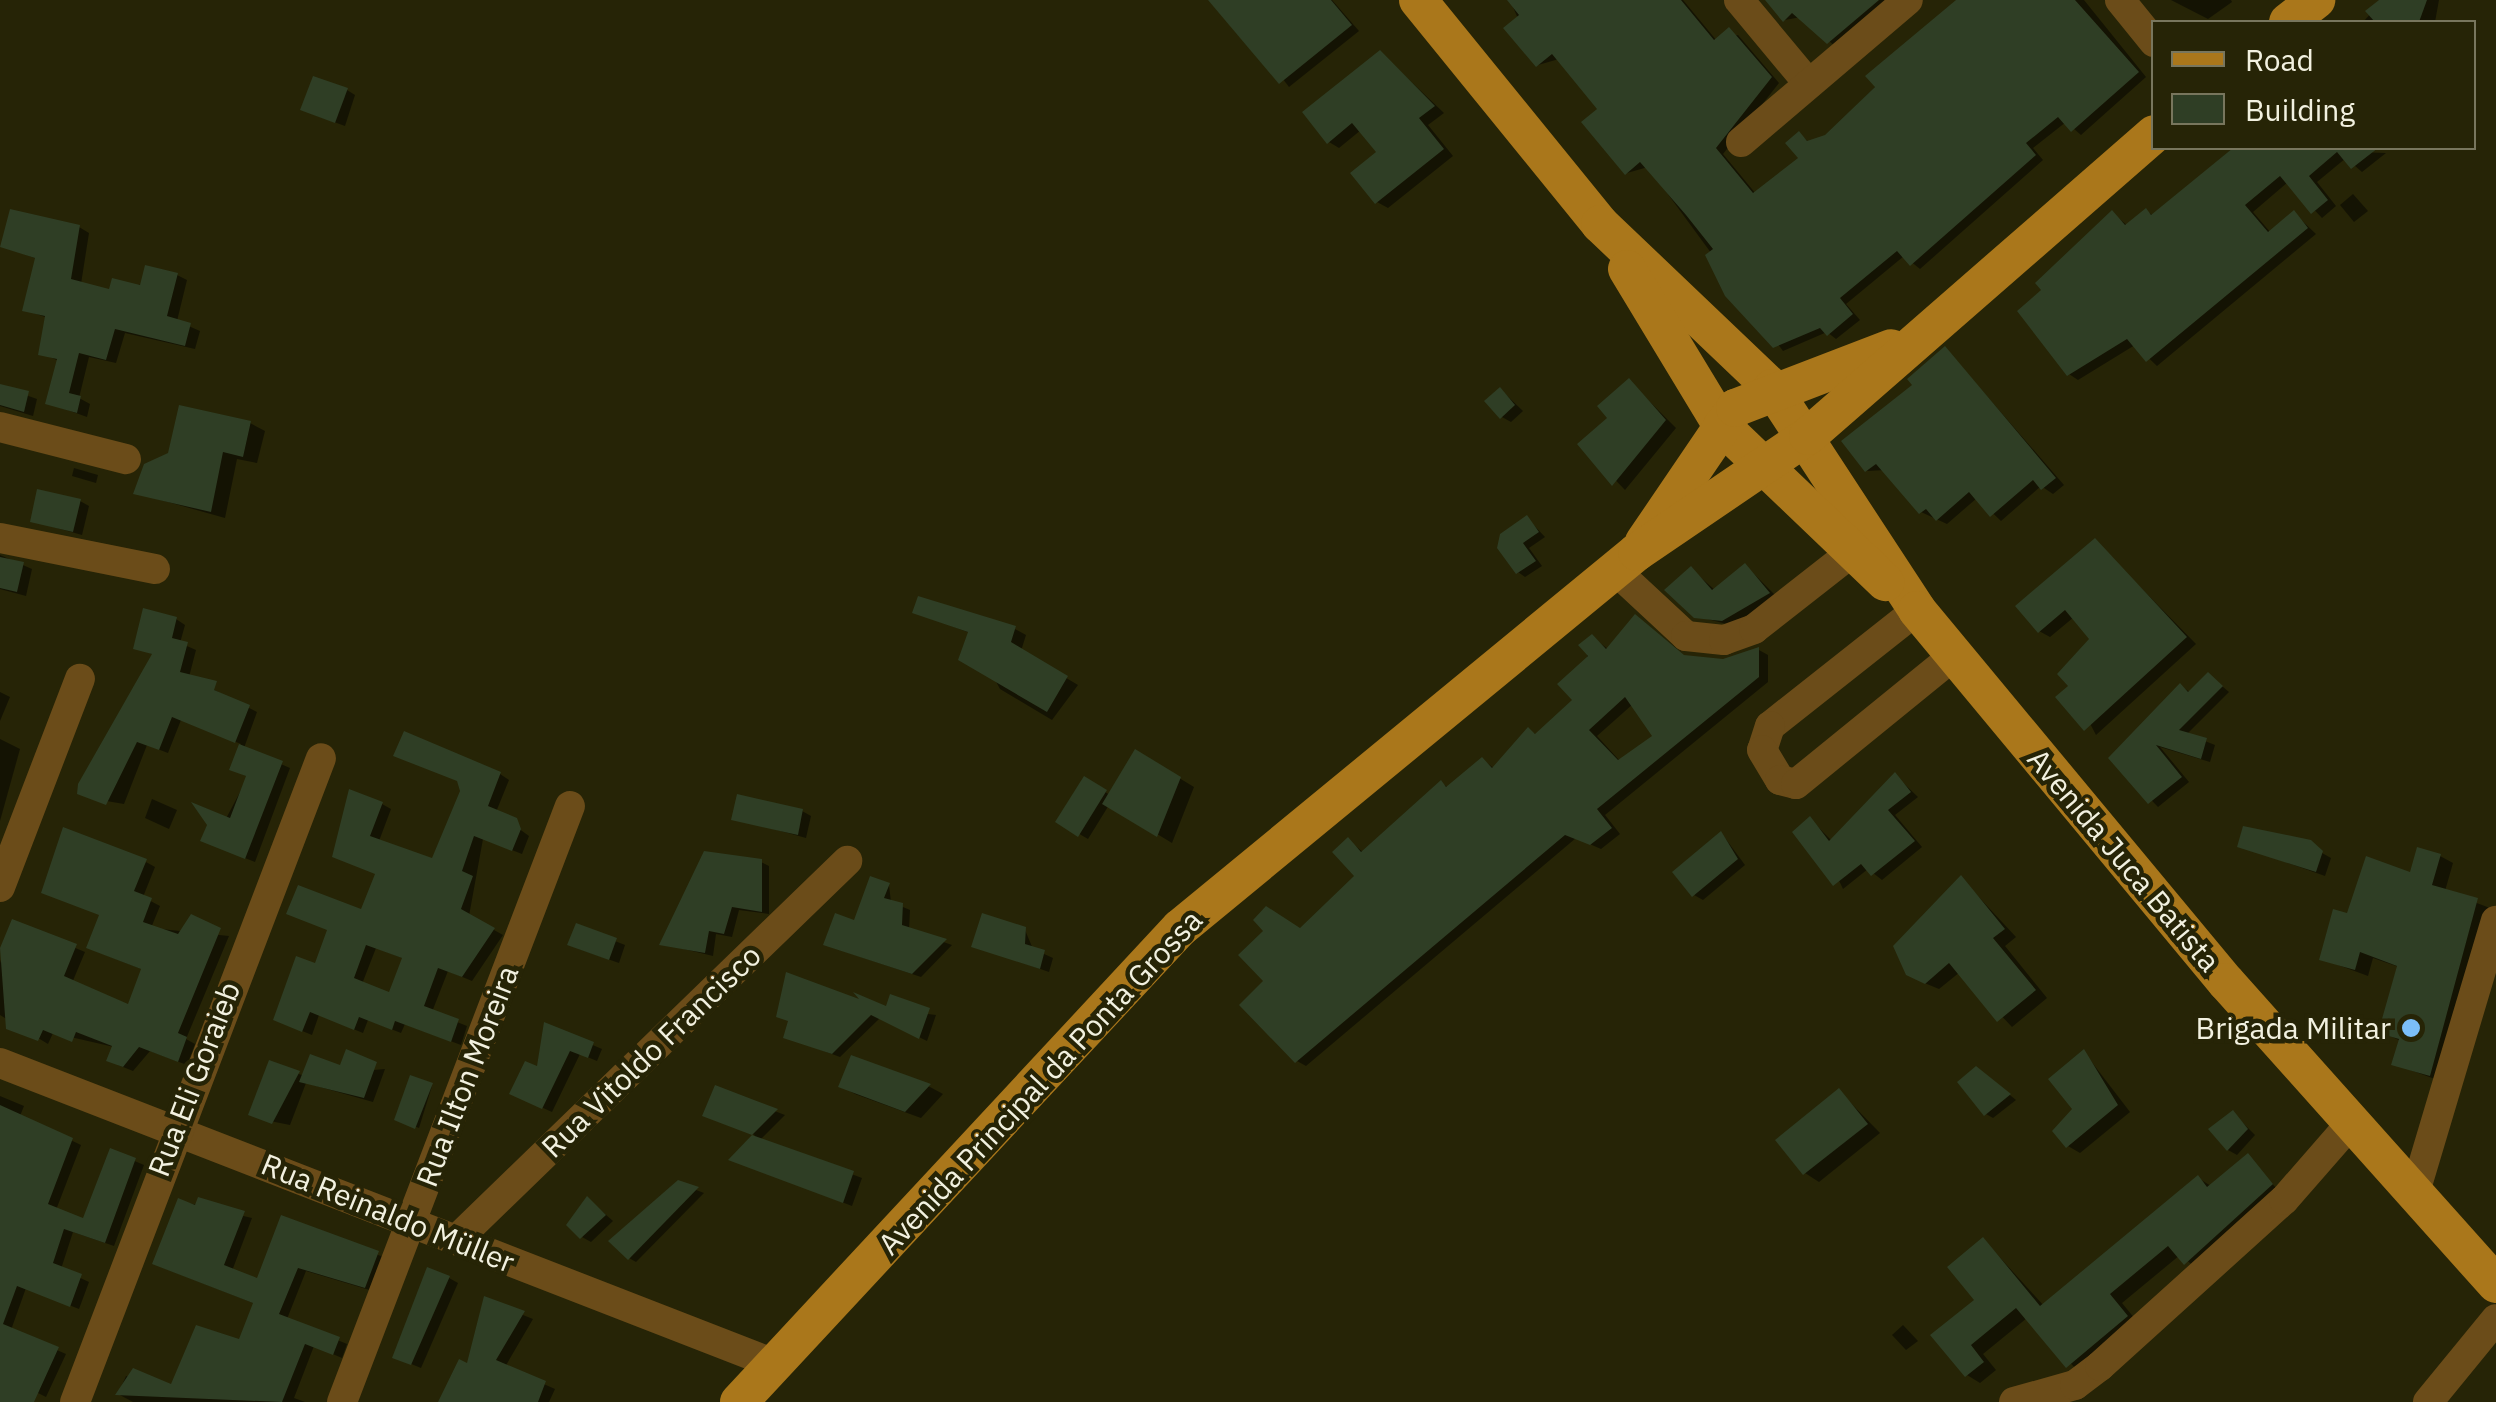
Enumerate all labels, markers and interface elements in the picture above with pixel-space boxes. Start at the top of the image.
legend [2151,20,2476,150]
text: Road [2245,40,2314,79]
text: Building [2245,90,2355,129]
street label: Avenida Juca Batista [2020,741,2228,979]
street label: Avenida Principal da Ponta Grossa [871,902,1209,1262]
street label: Rua Vitoldo Francisco [534,937,768,1165]
street label: Rua Ilton Moreira [408,961,526,1191]
street label: Rua Eli Goraieb [140,977,248,1181]
place label: Brigada Militar [2196,1010,2391,1046]
marker: Brigada Militar [2400,1017,2422,1039]
street label: Rua Reinaldo Müller [256,1146,520,1280]

